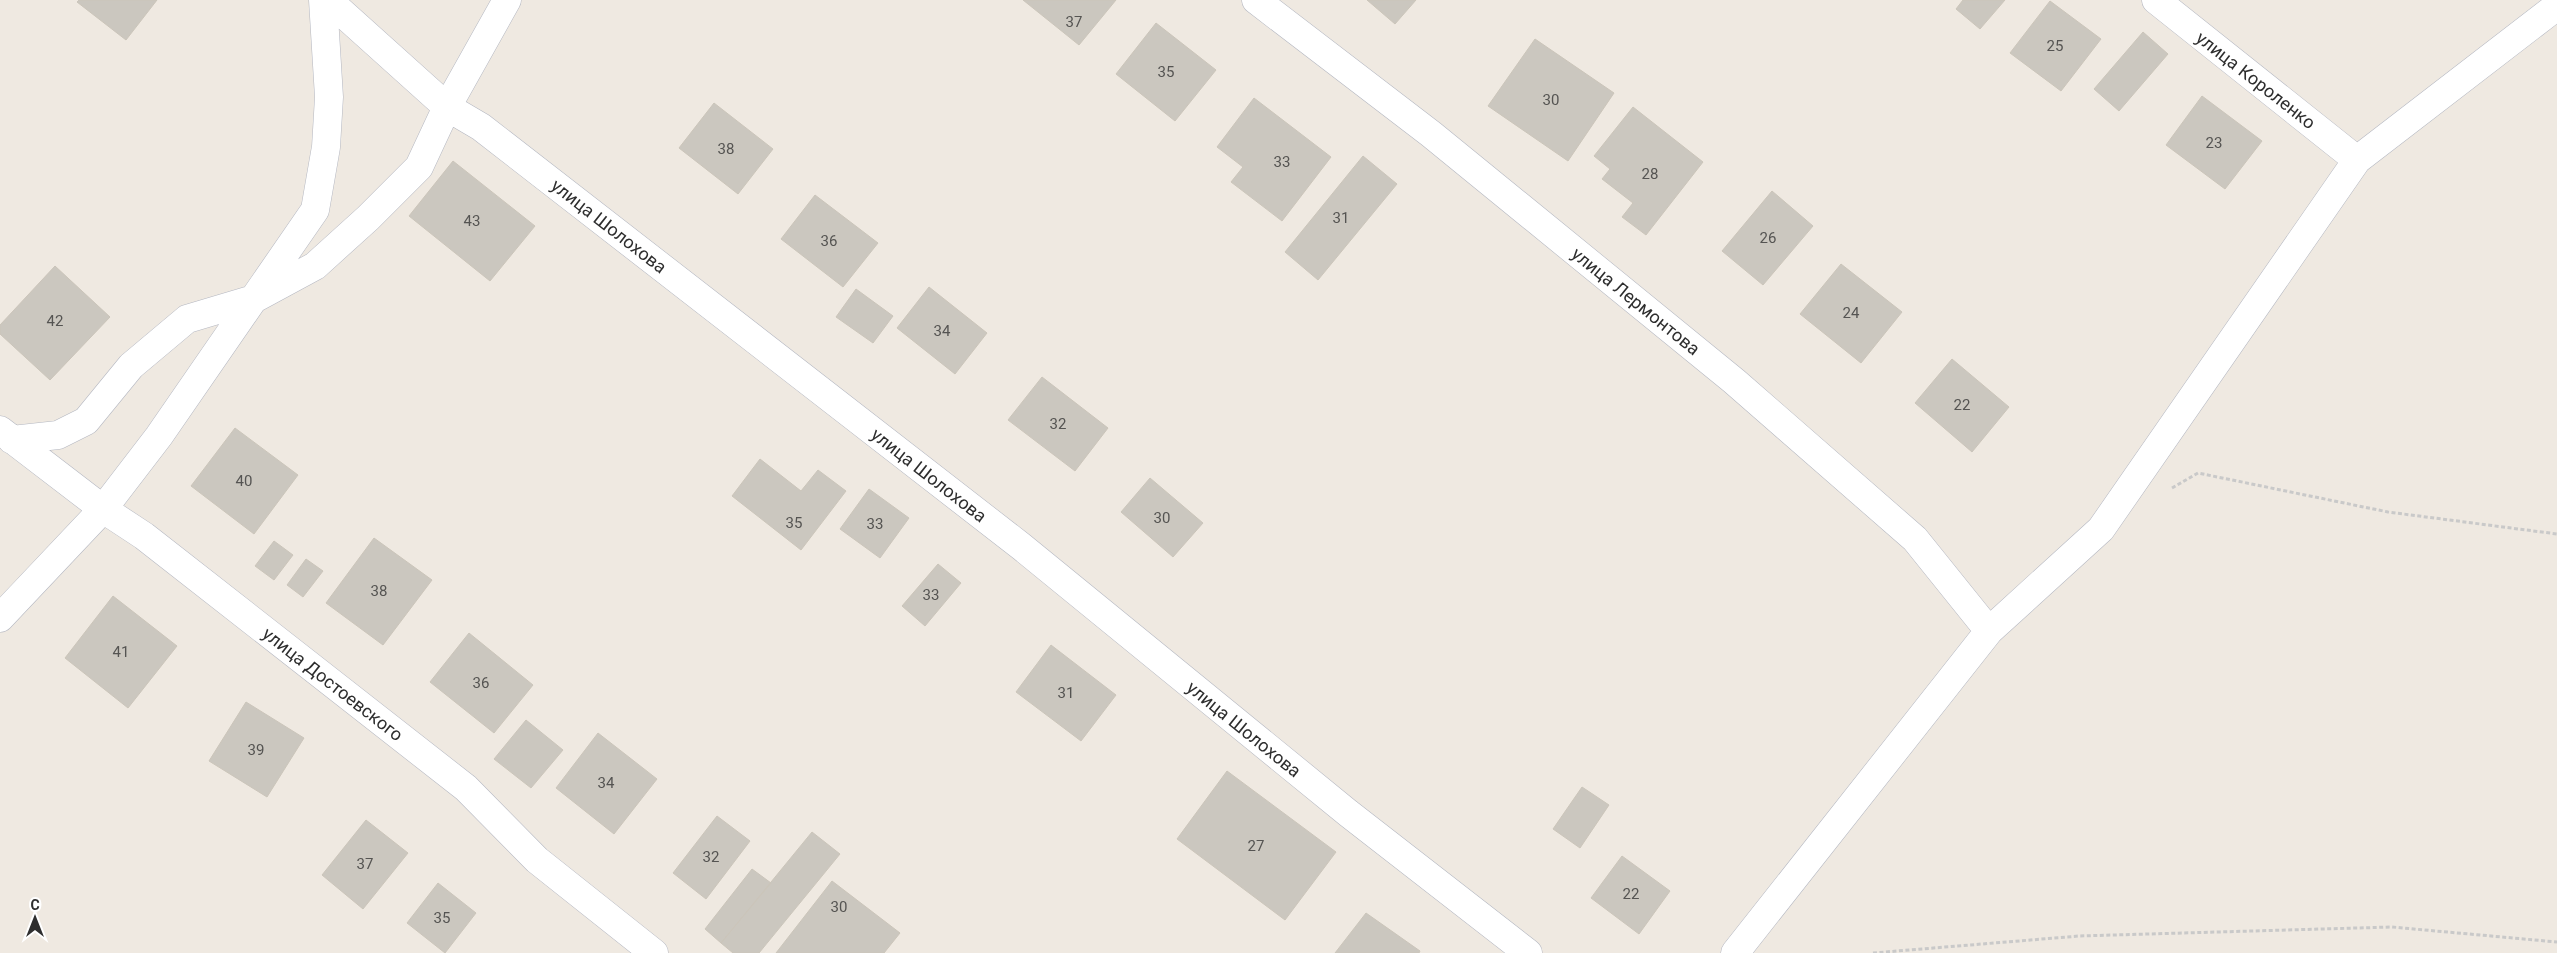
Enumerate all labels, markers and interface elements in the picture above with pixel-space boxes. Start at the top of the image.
house number: 37 [1066,13,1082,31]
street label: улица Короленко [2192,27,2320,133]
house number: 25 [2047,37,2063,55]
house number: 35 [1158,63,1174,81]
house number: 30 [1543,91,1559,109]
house number: 23 [2206,134,2222,152]
house number: 38 [718,140,734,158]
house number: 33 [1274,153,1290,171]
house number: 28 [1642,165,1658,183]
street label: улица Шолохова [547,174,671,278]
house number: 31 [1333,209,1349,227]
house number: 43 [464,212,480,230]
house number: 26 [1760,229,1776,247]
house number: 36 [821,232,837,250]
street label: улица Лермонтова [1568,243,1704,359]
house number: 24 [1843,304,1860,322]
house number: 42 [47,312,63,330]
house number: 34 [934,322,951,340]
house number: 22 [1954,396,1970,414]
house number: 32 [1050,415,1066,433]
street label: улица Шолохова [867,423,991,527]
house number: 40 [236,472,252,490]
house number: 30 [1154,509,1170,527]
house number: 35 [786,514,802,532]
house number: 33 [867,515,883,533]
house number: 38 [371,582,387,600]
house number: 33 [923,586,939,604]
street label: улица Достоевского [259,623,407,745]
house number: 41 [113,643,129,661]
house number: 36 [473,674,489,692]
street label: улица Шолохова [1183,677,1305,781]
house number: 31 [1058,684,1074,702]
house number: 39 [248,741,264,759]
house number: 34 [598,774,615,792]
house number: 27 [1248,837,1264,855]
house number: 32 [703,848,719,866]
house number: 37 [357,855,373,873]
house number: 22 [1623,885,1639,903]
north arrow [10,893,60,943]
text: С [30,897,40,913]
house number: 30 [831,898,847,916]
house number: 35 [434,909,450,927]

